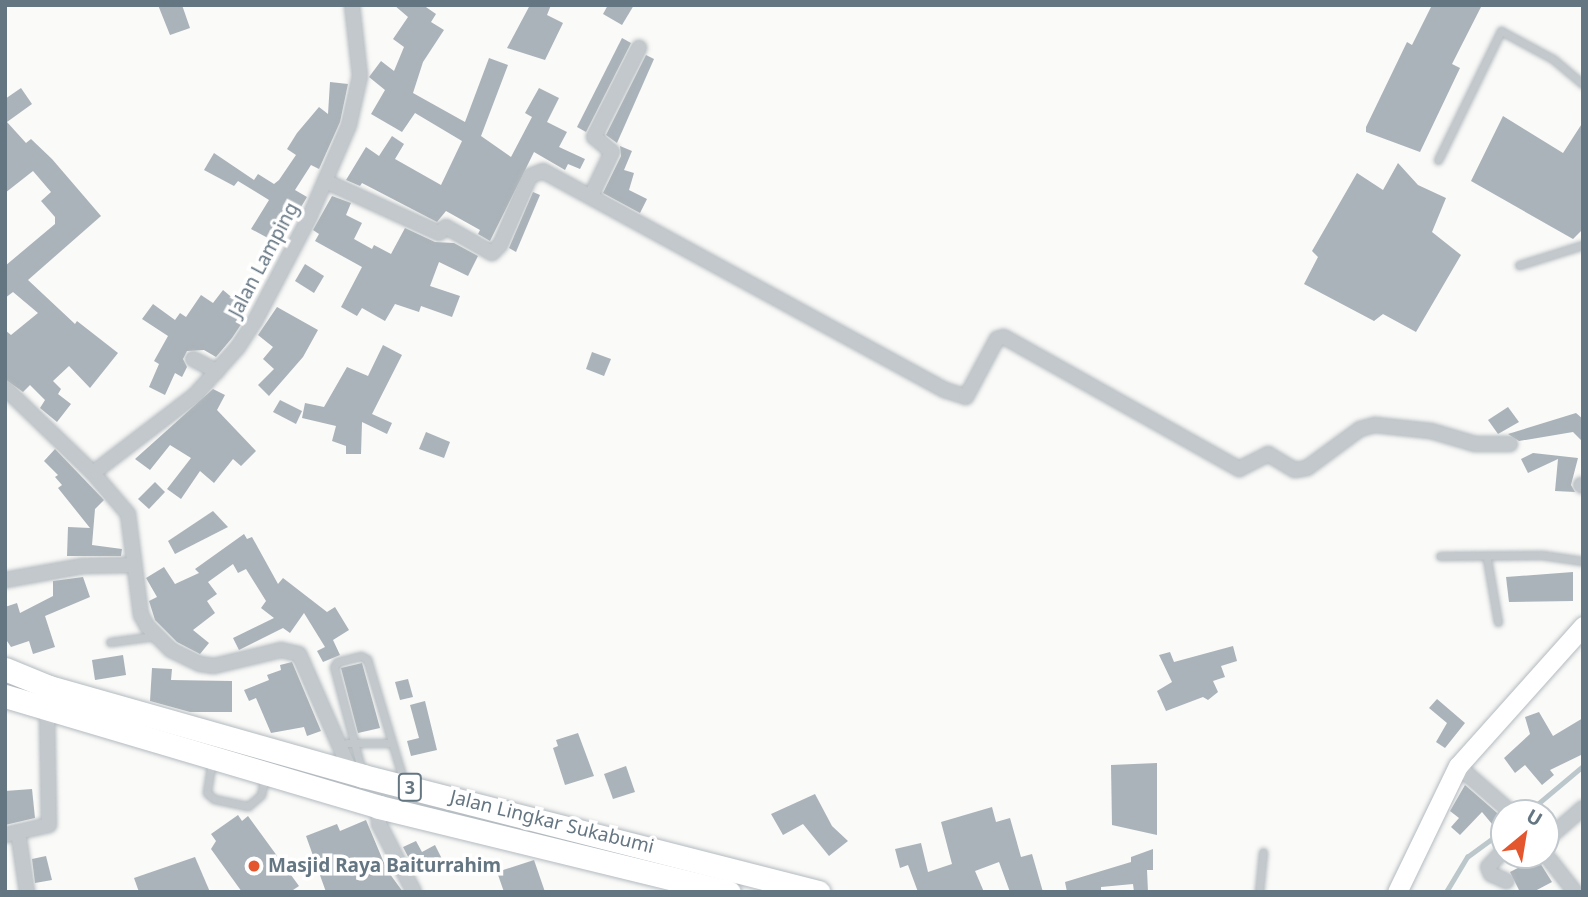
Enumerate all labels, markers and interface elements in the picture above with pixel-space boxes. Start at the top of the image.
street label: Jalan Lamping [224,199,304,321]
road number: 3 [398,772,422,802]
street label: Jalan Lingkar Sukabumi [448,786,656,858]
north arrow [1490,799,1560,869]
text: U [1522,803,1547,832]
place label: Masjid Raya Baiturrahim [268,855,501,877]
marker: Masjid Raya Baiturrahim [246,858,262,874]

